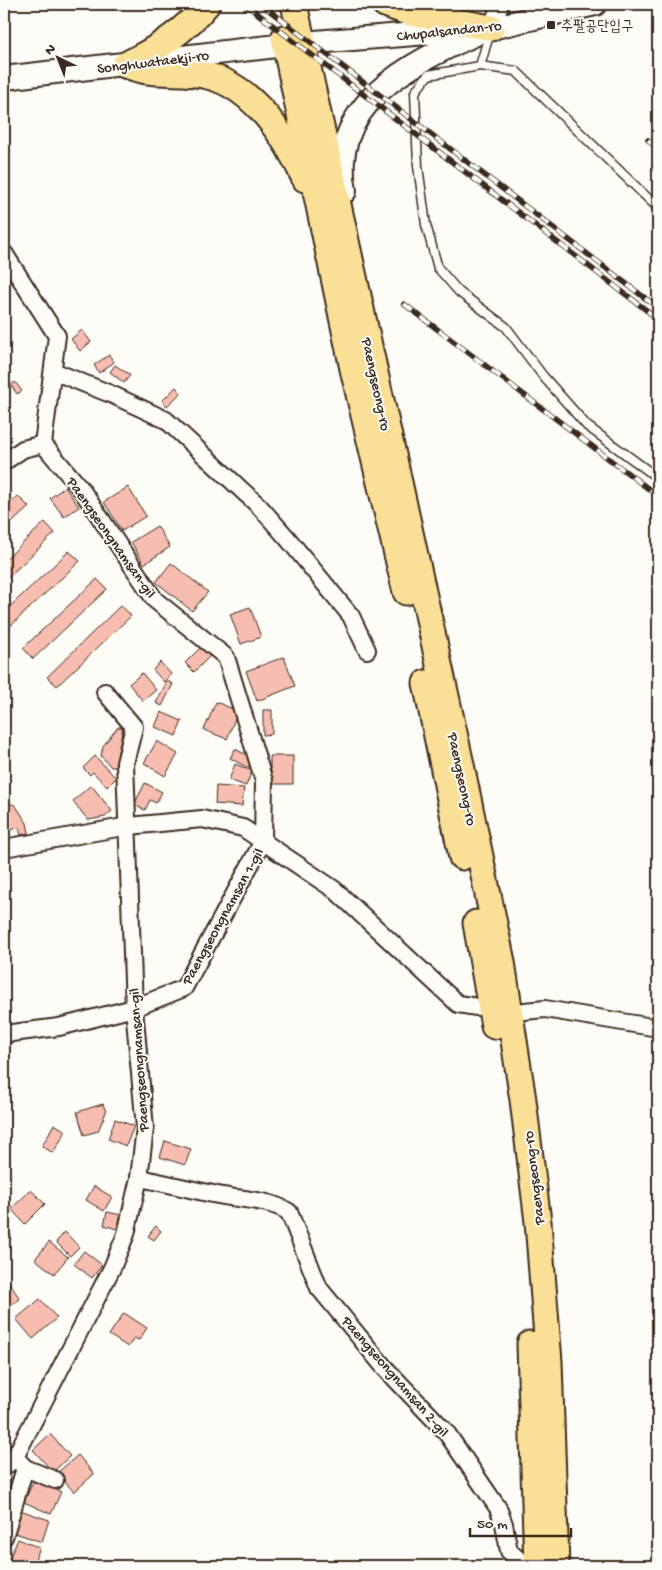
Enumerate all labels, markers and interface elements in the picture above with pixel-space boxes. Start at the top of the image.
street label: Chupalsandan-ro [396,18,503,46]
place label: 추팔공단입구 [561,18,633,36]
marker: 추팔공단입구 [545,19,557,31]
north arrow [32,32,82,82]
text: N [42,41,60,60]
street label: Songhwataekji-ro [96,47,210,79]
street label: Paengseong-ro [356,335,394,433]
street label: Paengseongnamsan-gil [61,473,159,602]
street label: Paengseong-ro [442,730,480,828]
street label: Paengseongnamsan 1-gil [178,846,269,989]
street label: Paengseongnamsan-gil [126,988,154,1133]
street label: Paengseong-ro [520,1130,550,1227]
street label: Paengseongnamsan 2-gil [336,1312,452,1442]
scale bar [470,1505,571,1537]
text: 50 m [477,1516,508,1534]

